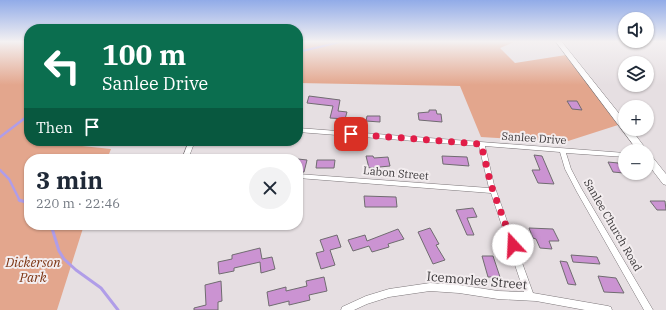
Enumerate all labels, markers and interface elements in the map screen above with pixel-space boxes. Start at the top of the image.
map controls [618,12,654,180]
button: sound [618,12,654,48]
text: 100 m [102,36,186,73]
icon: left [36,40,88,92]
button: layers [618,56,654,92]
text: Sanlee Drive [102,72,208,95]
button: + [618,100,654,136]
icon: arrive [81,116,103,138]
pin [334,117,368,151]
text: Then [36,118,73,137]
icon: arrive [340,123,362,145]
street label: Sanlee Drive [501,129,567,147]
button: − [618,144,654,180]
street label: Labon Street [363,163,429,183]
text: 3 min [36,164,103,196]
button: close [249,167,291,209]
street label: Sanlee Church Road [581,176,645,274]
text: 220 m · 22:46 [36,195,120,212]
position arrow [492,224,534,266]
park label: Dickerson Park [4,254,61,286]
street label: Icemorlee Street [426,268,528,293]

